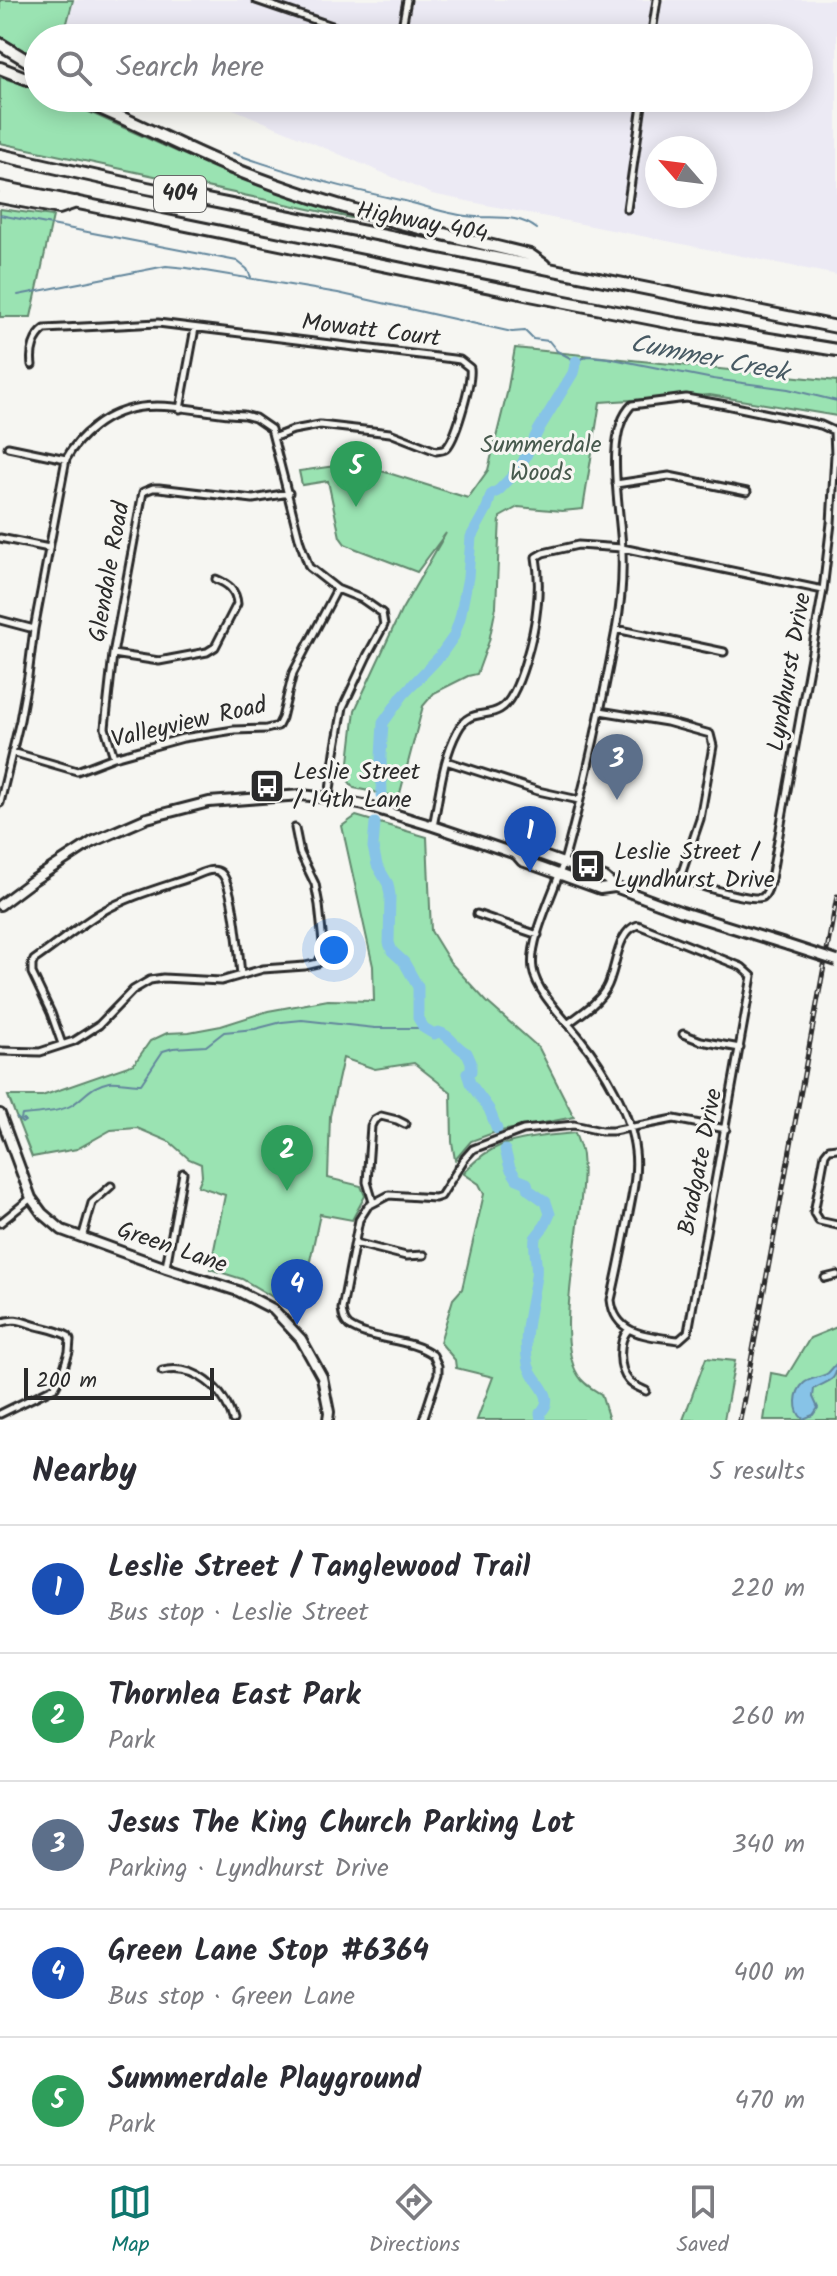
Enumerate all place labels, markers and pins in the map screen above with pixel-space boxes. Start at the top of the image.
pin: 5 [330,441,382,507]
pin: 3 [591,734,643,800]
place label: Leslie Street / 14th Lane [293,753,421,820]
bus stop icon: Leslie Street / 14th Lane [248,767,286,805]
pin: 1 [504,806,556,872]
place label: Leslie Street / Lyndhurst Drive [614,833,775,900]
bus stop icon: Leslie Street / Lyndhurst Drive [569,847,607,885]
pin: 2 [261,1125,313,1191]
pin: 4 [271,1259,323,1325]

